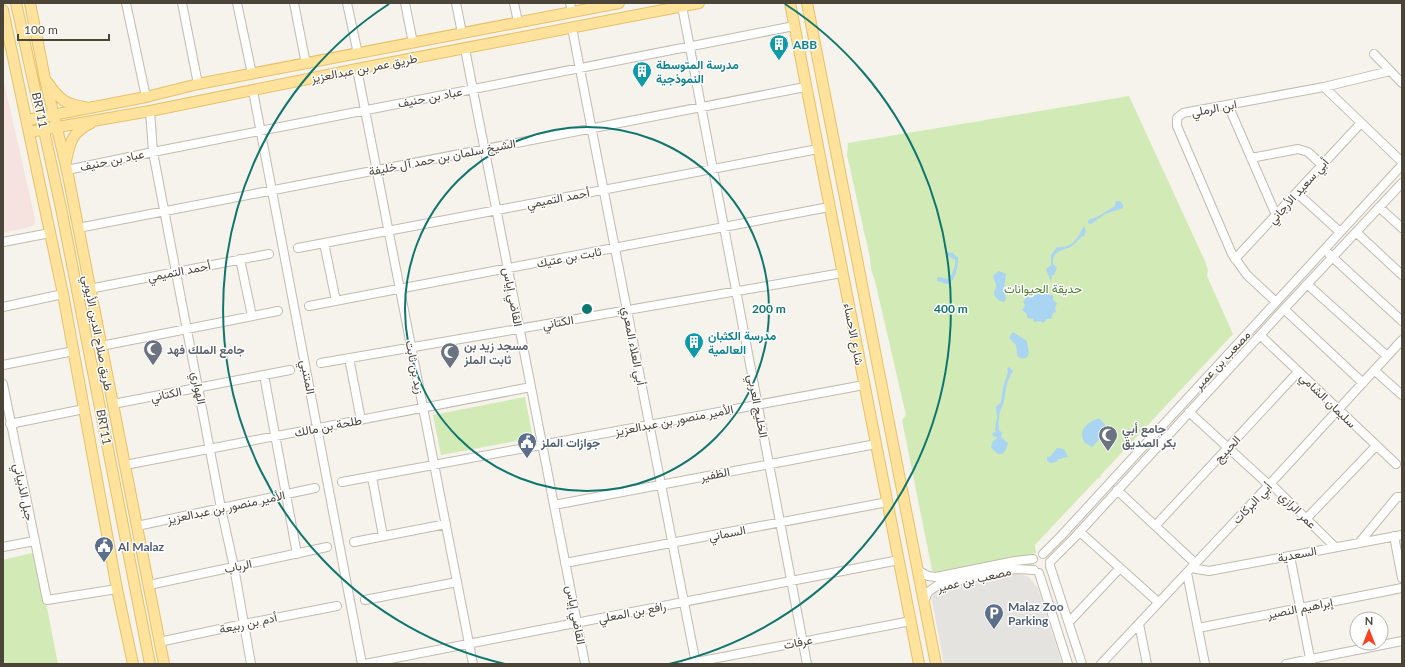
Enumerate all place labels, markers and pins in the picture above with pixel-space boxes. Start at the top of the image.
building icon: ABB [768,33,790,61]
place label: ABB [792,37,817,52]
place label: مدرسة المتوسطة النموذجية [656,57,739,87]
building icon: مدرسة المتوسطة النموذجية [631,60,653,88]
centre of rings [580,302,594,316]
place label: مدرسة الكثبان العالمية [708,328,777,357]
building icon: مدرسة الكثبان العالمية [683,331,705,359]
mosque icon: جامع الملك فهد [142,338,164,366]
place label: مسجد زيد بن ثابت الملز [463,338,529,368]
mosque icon: مسجد زيد بن ثابت الملز [439,341,461,369]
place label: جامع الملك فهد [167,342,245,358]
place label: جامع أبي بكر الصديق [1122,421,1177,451]
mosque icon: جامع أبي بكر الصديق [1097,424,1119,452]
public building icon: جوازات الملز [516,431,538,459]
place label: جوازات الملز [540,435,600,451]
public building icon: Al Malaz [93,535,115,563]
place label: Al Malaz [117,539,165,554]
place label: Malaz Zoo Parking [1008,599,1064,628]
parking icon: Malaz Zoo Parking [983,602,1005,630]

